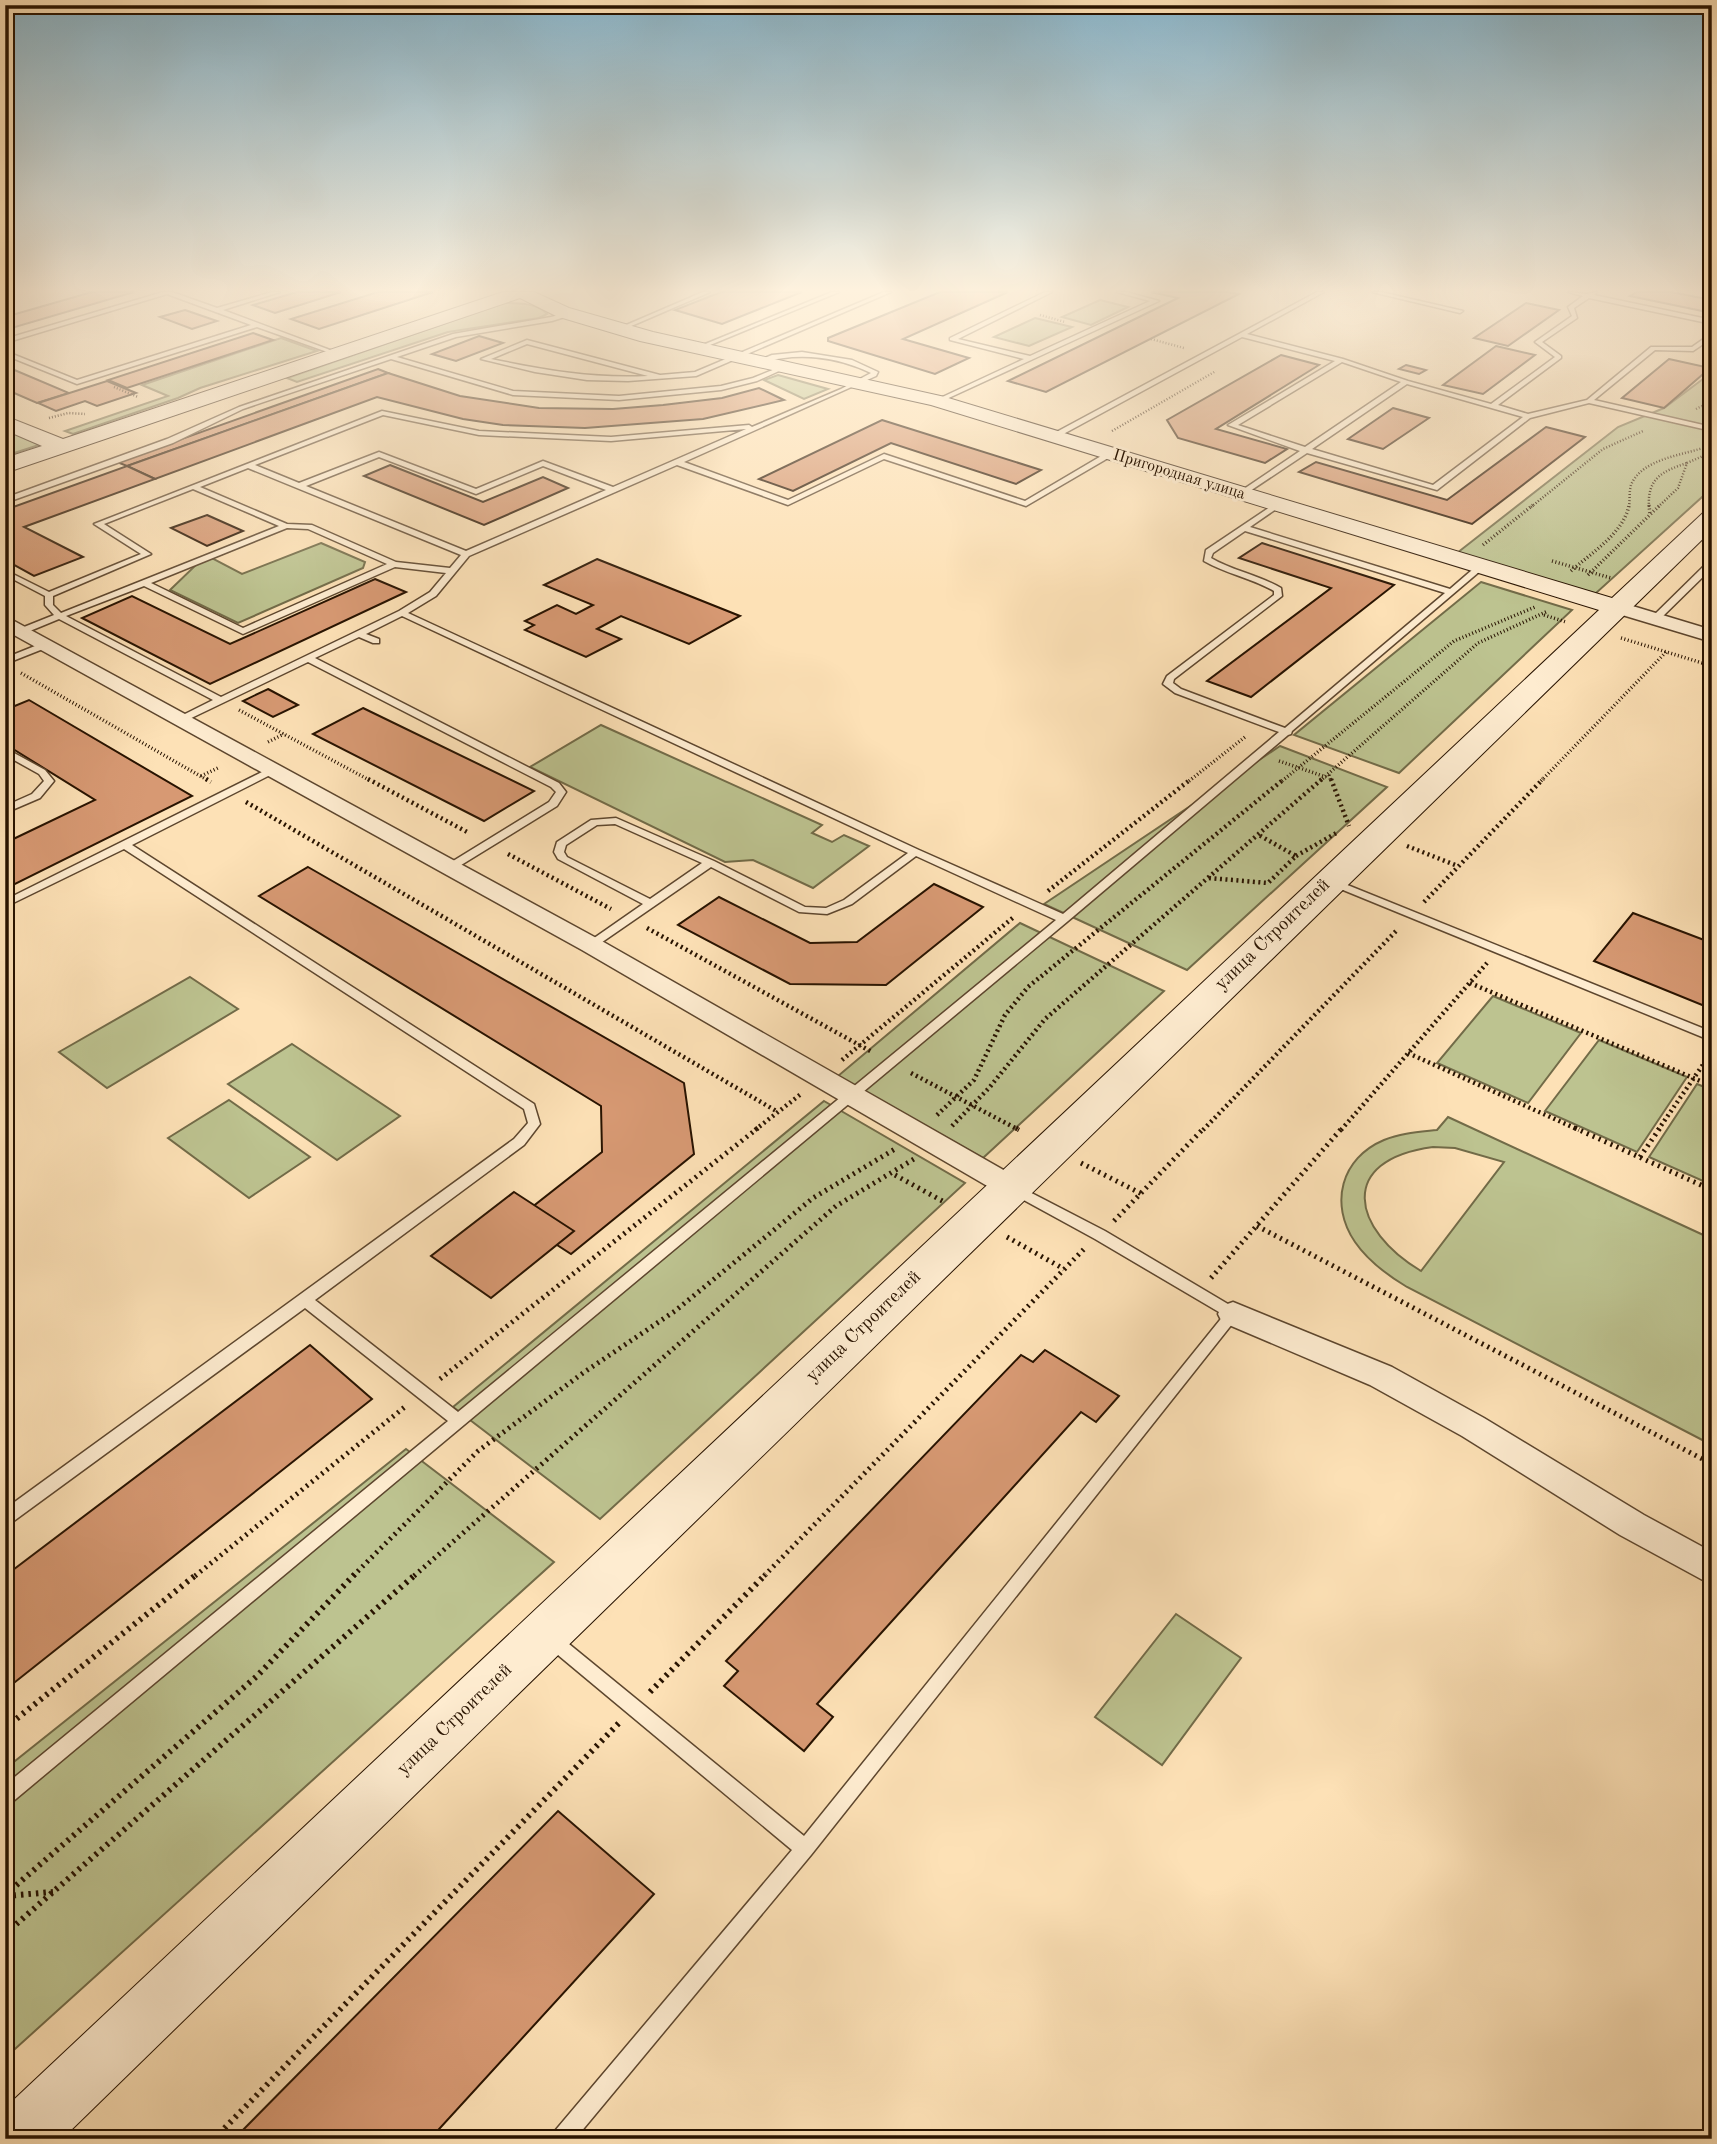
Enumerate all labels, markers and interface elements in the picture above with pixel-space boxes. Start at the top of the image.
street label: Пригородная улица [1111,447,1247,503]
street label: улица Строителей [1212,876,1334,994]
street label: улица Строителей [803,1268,925,1386]
street label: улица Строителей [394,1661,516,1779]

